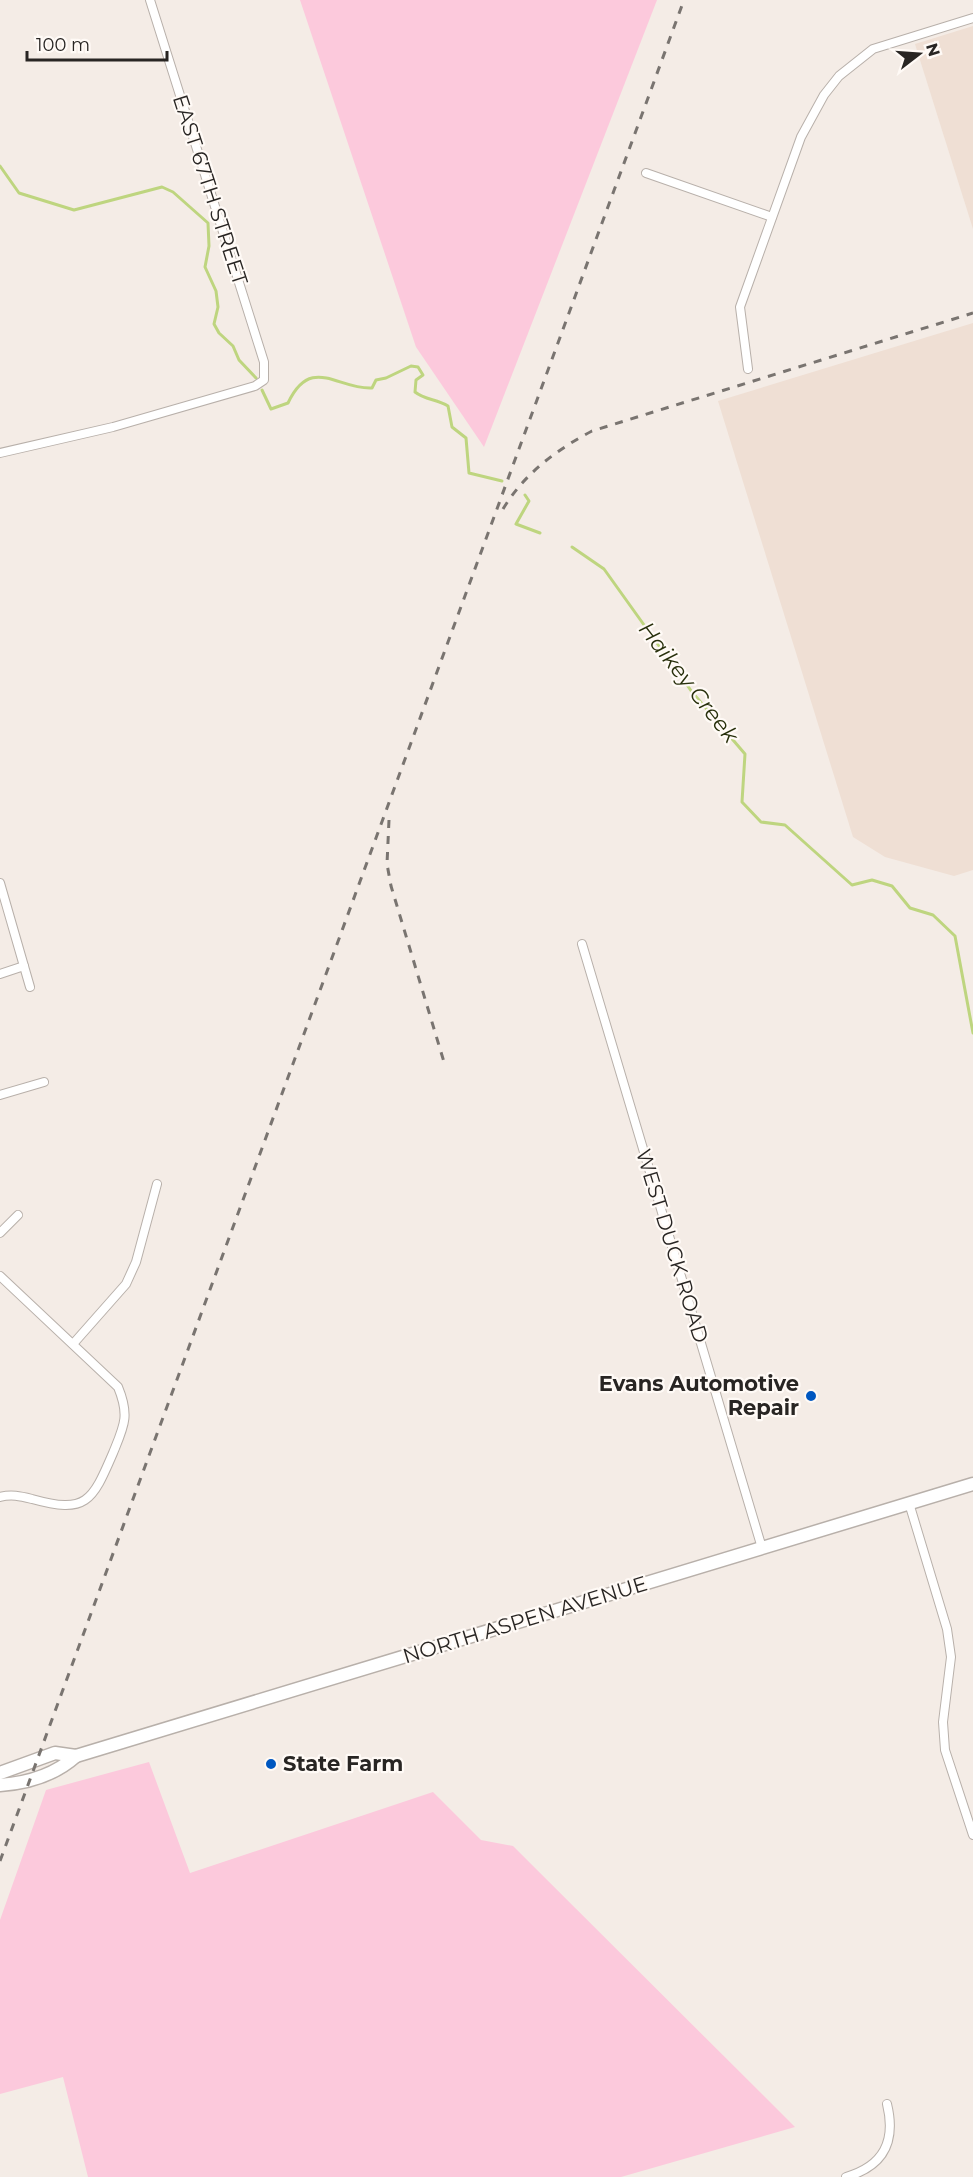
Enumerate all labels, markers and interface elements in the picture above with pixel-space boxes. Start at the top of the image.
scale bar [27,24,166,62]
north arrow [889,24,949,84]
text: 100 m [36,34,90,56]
text: N [922,41,944,59]
street label: EAST 67TH STREET [168,91,253,288]
water label: Haikey Creek [633,616,745,749]
street label: WEST DUCK ROAD [631,1146,714,1346]
place label: Evans Automotive Repair [599,1371,799,1420]
marker: Evans Automotive Repair [804,1389,818,1403]
street label: NORTH ASPEN AVENUE [400,1570,650,1669]
place label: State Farm [283,1751,403,1776]
marker: State Farm [264,1757,278,1771]

